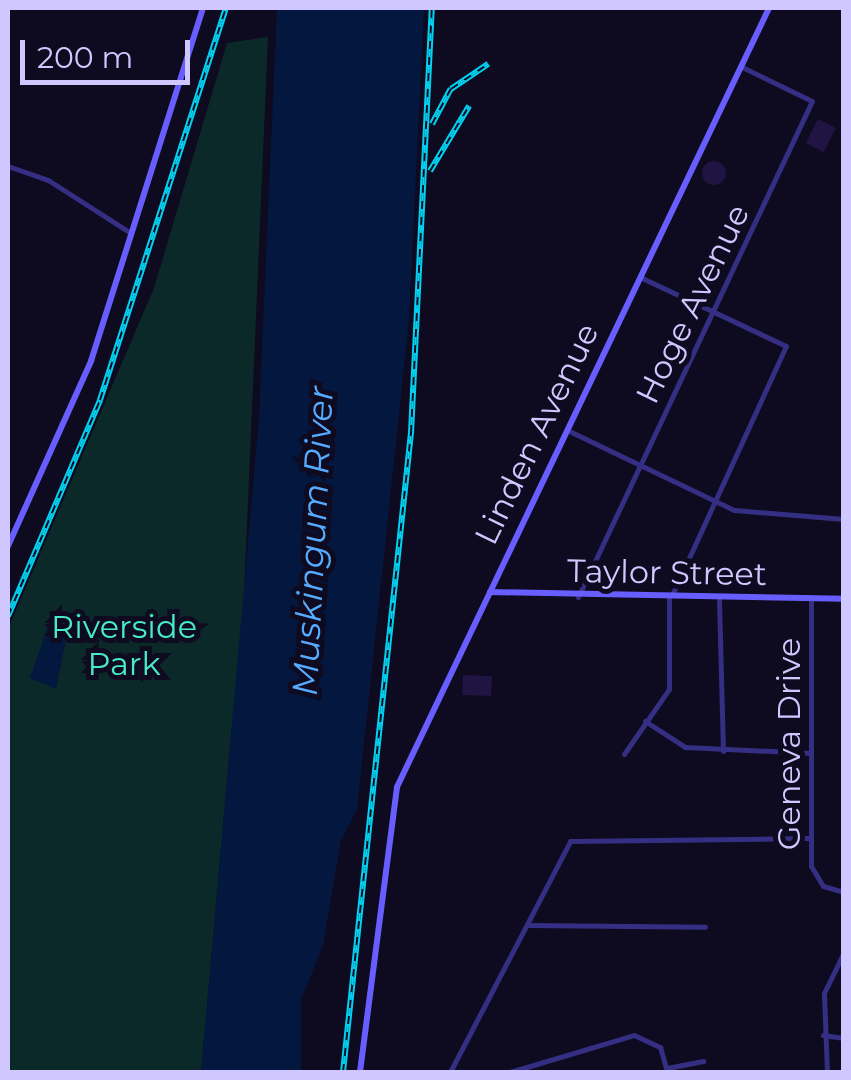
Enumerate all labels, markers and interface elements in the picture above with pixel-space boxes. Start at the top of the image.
scale bar [25,20,195,82]
text: 200 m [37,39,133,76]
street label: Hoge Avenue [628,198,758,410]
street label: Linden Avenue [467,317,607,551]
water label: Muskingum River [284,385,342,697]
street label: Taylor Street [567,552,767,594]
park label: Riverside Park [51,609,197,684]
street label: Geneva Drive [770,638,808,850]

